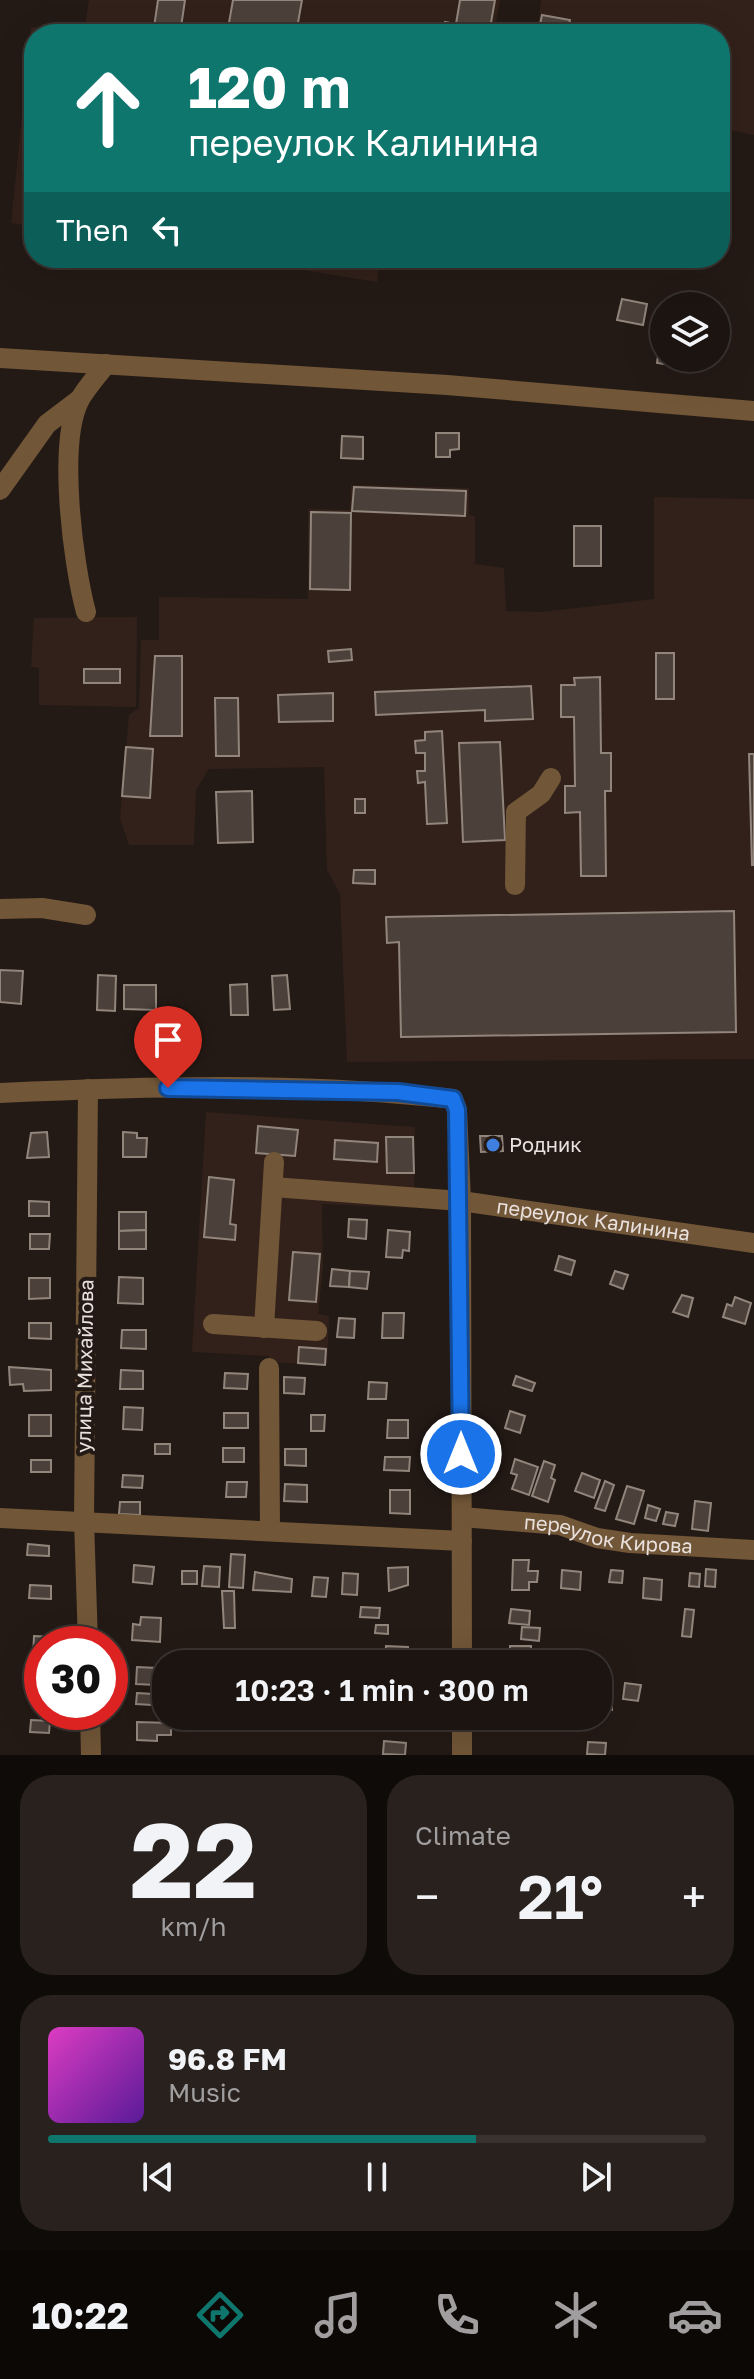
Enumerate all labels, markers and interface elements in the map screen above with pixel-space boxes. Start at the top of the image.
text: 120 m [188,53,350,120]
icon: ahead [56,56,160,160]
text: переулок Калинина [188,121,539,164]
icon: left [145,208,189,252]
text: Then [56,212,129,248]
map controls [650,292,730,372]
button: layers [650,292,730,372]
pin [134,1006,202,1088]
icon: arrive [146,1018,190,1062]
place label: Родник [509,1132,582,1156]
marker: Родник [484,1136,502,1154]
street label: переулок Калинина [495,1193,692,1245]
street label: улица Михайлова [70,1279,98,1453]
position arrow [419,1412,503,1496]
street label: переулок Кирова [523,1509,693,1558]
speed limit sign: 30 [24,1626,128,1730]
text: 10:23 · 1 min · 300 m [235,1672,529,1708]
text: 22 [130,1796,257,1921]
text: Climate [415,1820,511,1851]
text: 21° [518,1860,603,1932]
text: − [415,1870,439,1923]
text: + [682,1870,706,1923]
text: km/h [160,1911,227,1942]
text: 96.8 FM [168,2041,287,2077]
text: Music [168,2077,241,2108]
icon: previous [136,2155,180,2199]
icon: pause [355,2155,399,2199]
icon: next [574,2155,618,2199]
icon: directions [192,2287,248,2343]
icon: music [310,2287,366,2343]
icon: phone [429,2287,485,2343]
icon: climate [548,2287,604,2343]
icon: car [667,2287,723,2343]
text: 10:22 [31,2294,129,2337]

